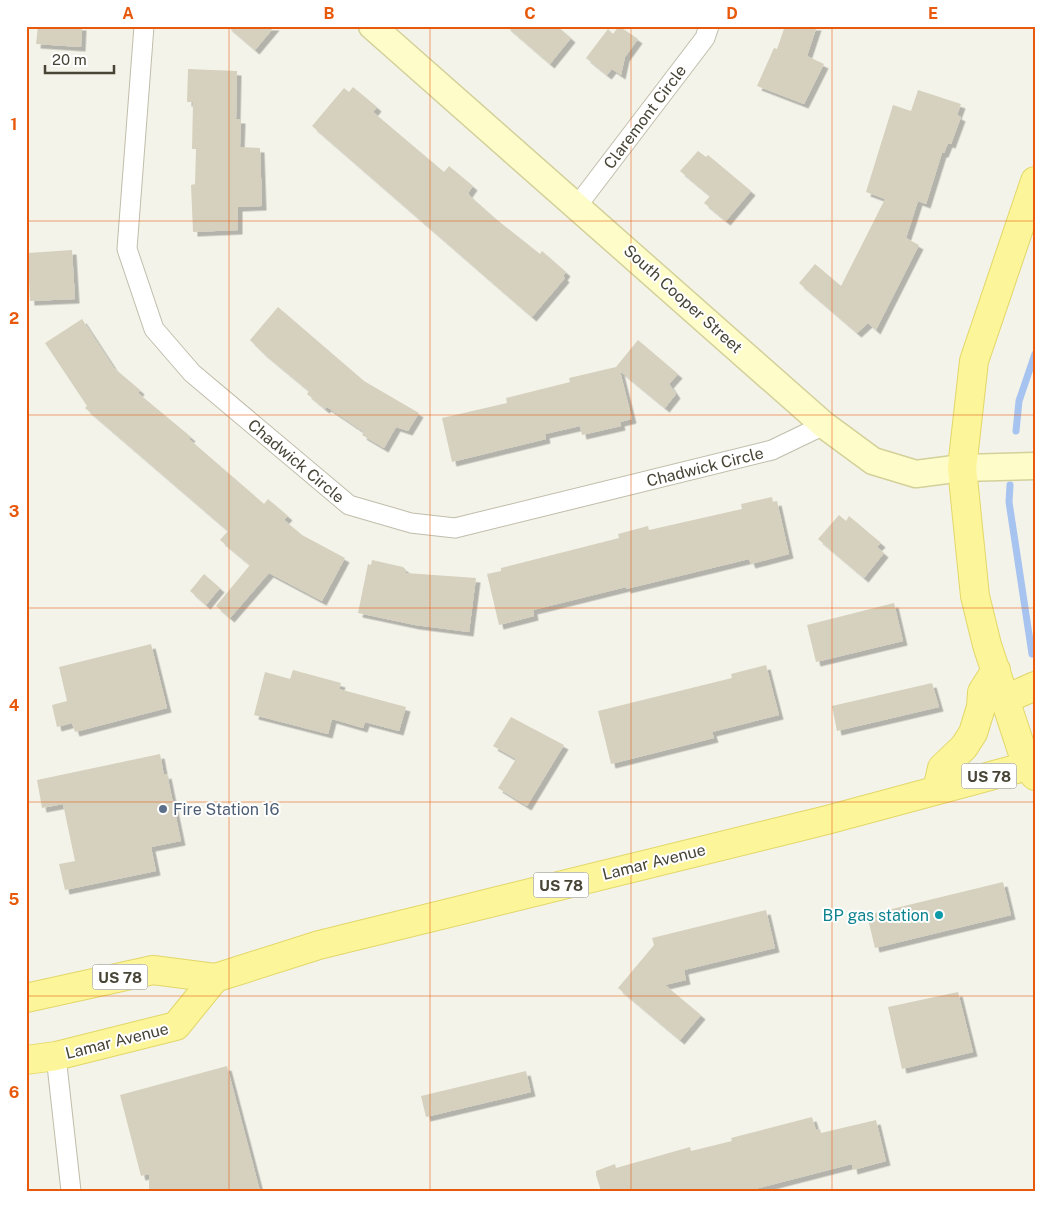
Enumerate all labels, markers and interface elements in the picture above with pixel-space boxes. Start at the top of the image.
text: A [122,4,134,23]
text: B [324,4,335,23]
text: C [524,4,536,23]
text: D [726,4,738,23]
text: E [928,4,938,23]
scale bar [45,42,114,74]
text: 20 m [52,51,87,68]
street label: Claremont Circle [600,61,690,173]
text: 1 [11,115,17,134]
street label: South Cooper Street [620,241,746,357]
text: 2 [9,309,19,328]
street label: Chadwick Circle [244,415,348,507]
street label: Chadwick Circle [645,443,765,491]
text: 3 [9,502,19,521]
text: 4 [9,696,20,715]
road number: US 78 [962,764,1016,788]
place label: Fire Station 16 [173,800,279,819]
marker: Fire Station 16 [157,803,169,815]
street label: Lamar Avenue [600,840,708,884]
road number: US 78 [534,872,588,898]
text: 5 [9,890,20,909]
place label: BP gas station [823,906,929,925]
marker: BP gas station [933,909,945,921]
road number: US 78 [92,964,148,990]
street label: Lamar Avenue [63,1019,171,1063]
text: 6 [9,1083,19,1102]

